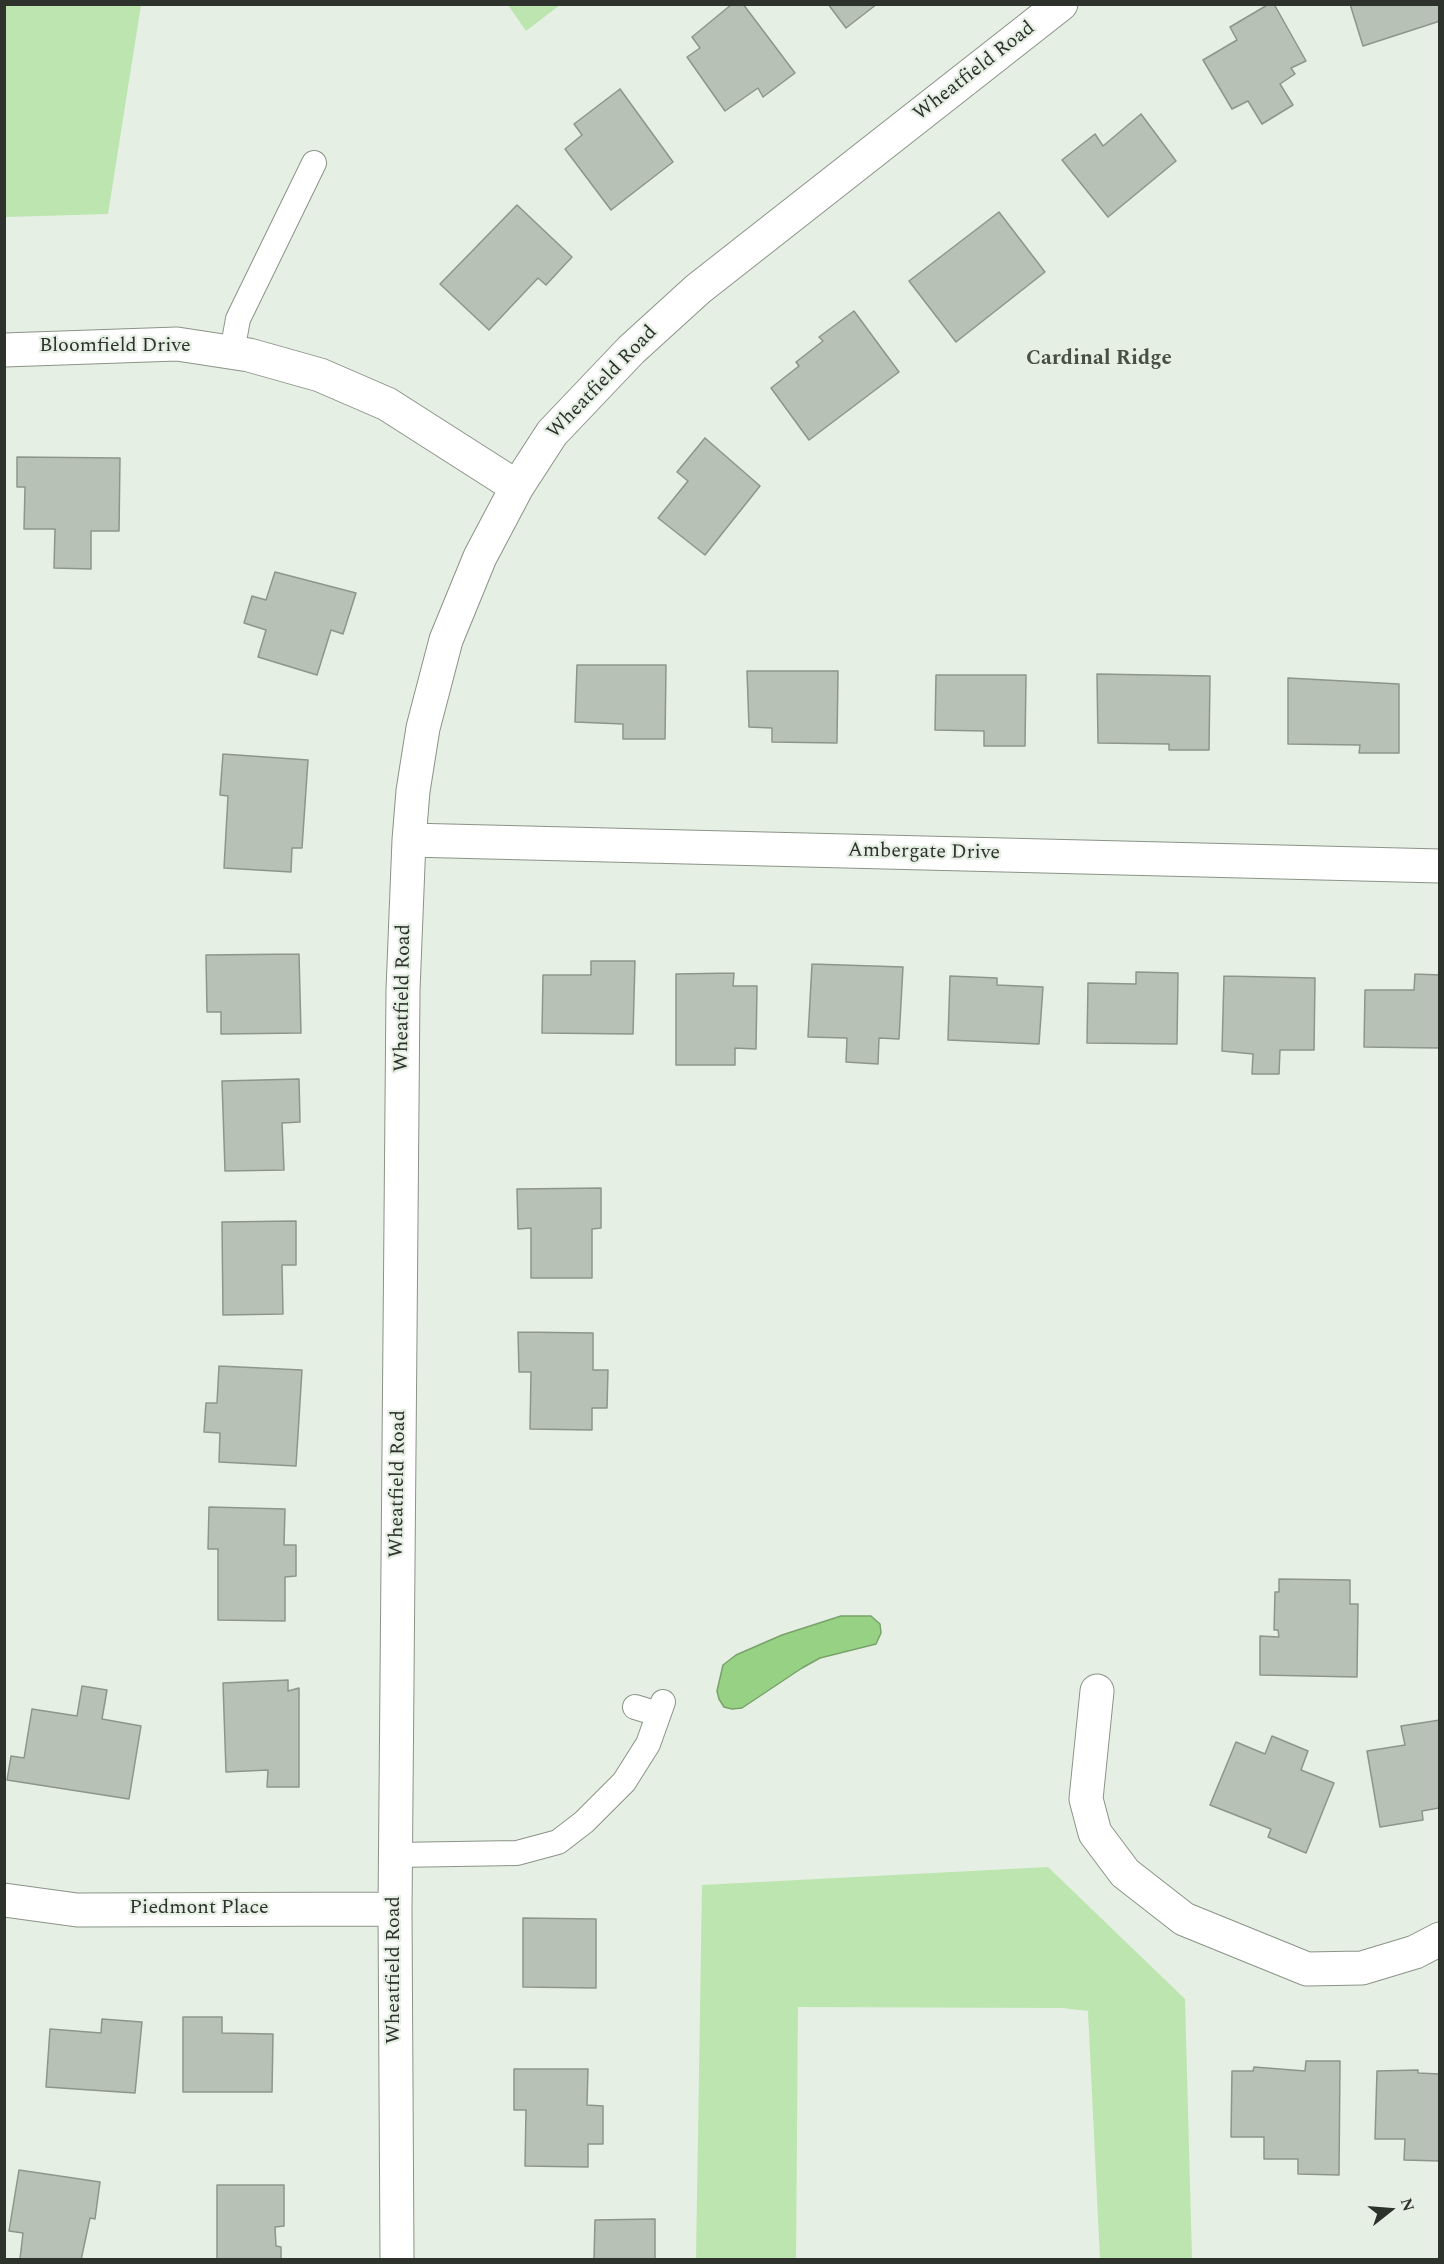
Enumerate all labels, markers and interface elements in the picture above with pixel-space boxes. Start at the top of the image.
street label: Wheatfield Road [909,17,1041,127]
street label: Wheatfield Road [543,321,663,445]
street label: Bloomfield Drive [39,335,191,359]
district label: Cardinal Ridge [1026,347,1172,373]
street label: Ambergate Drive [848,840,1000,866]
street label: Wheatfield Road [391,924,417,1072]
street label: Wheatfield Road [386,1410,412,1558]
street label: Wheatfield Road [383,1896,407,2044]
street label: Piedmont Place [129,1897,269,1921]
north arrow [1360,2180,1420,2240]
text: N [1394,2195,1421,2214]

